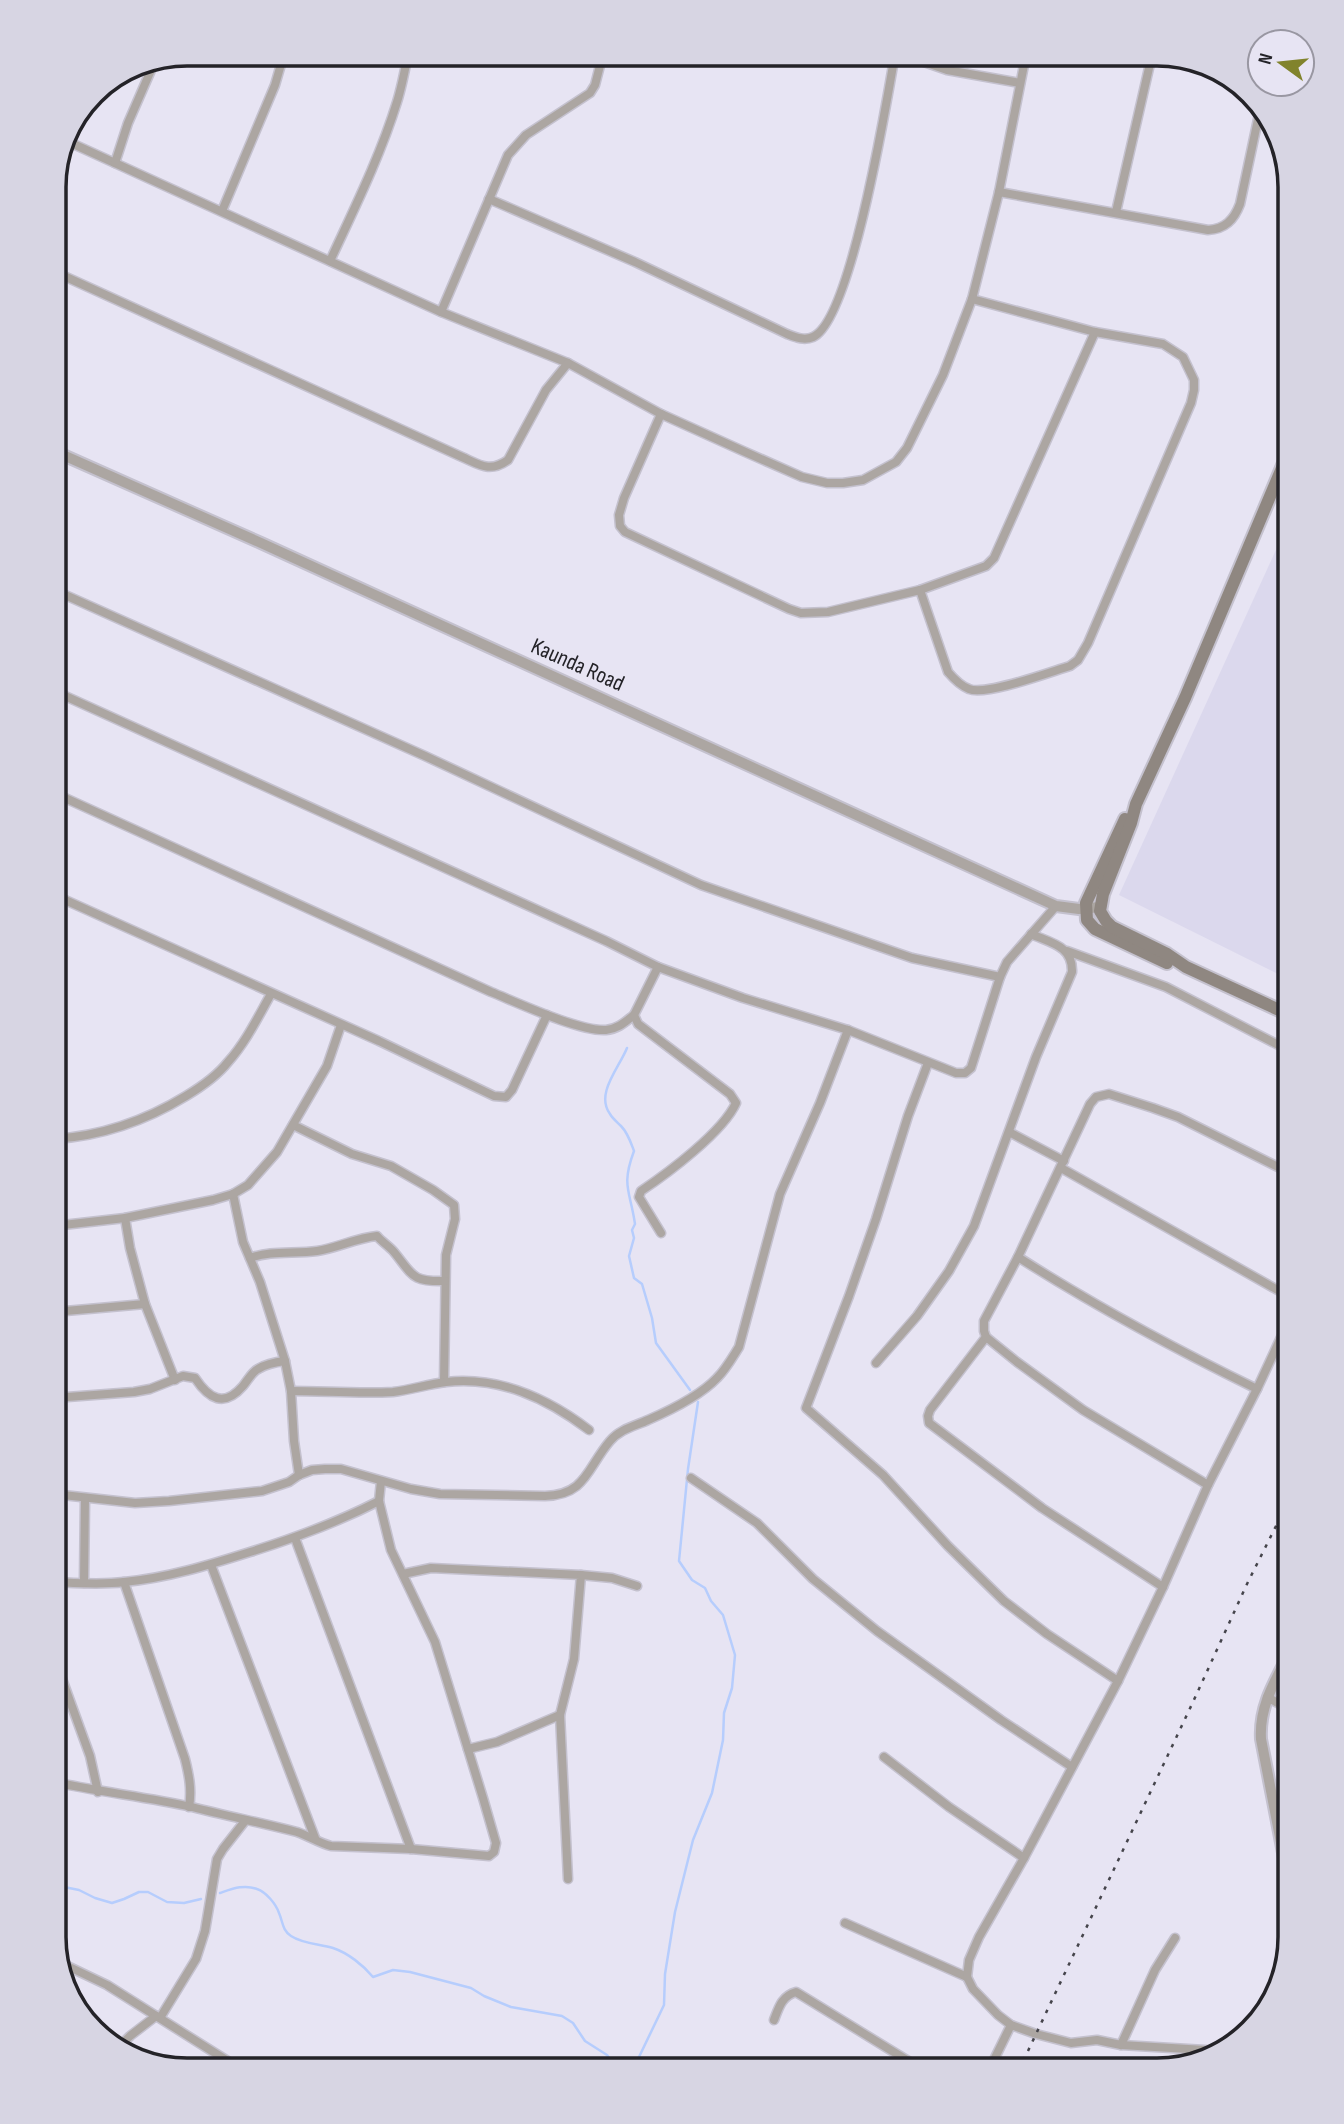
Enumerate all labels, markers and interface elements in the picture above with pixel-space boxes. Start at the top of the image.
north arrow [1246,28,1316,98]
text: N [1254,51,1278,67]
street label: Kaunda Road [527,632,629,698]

